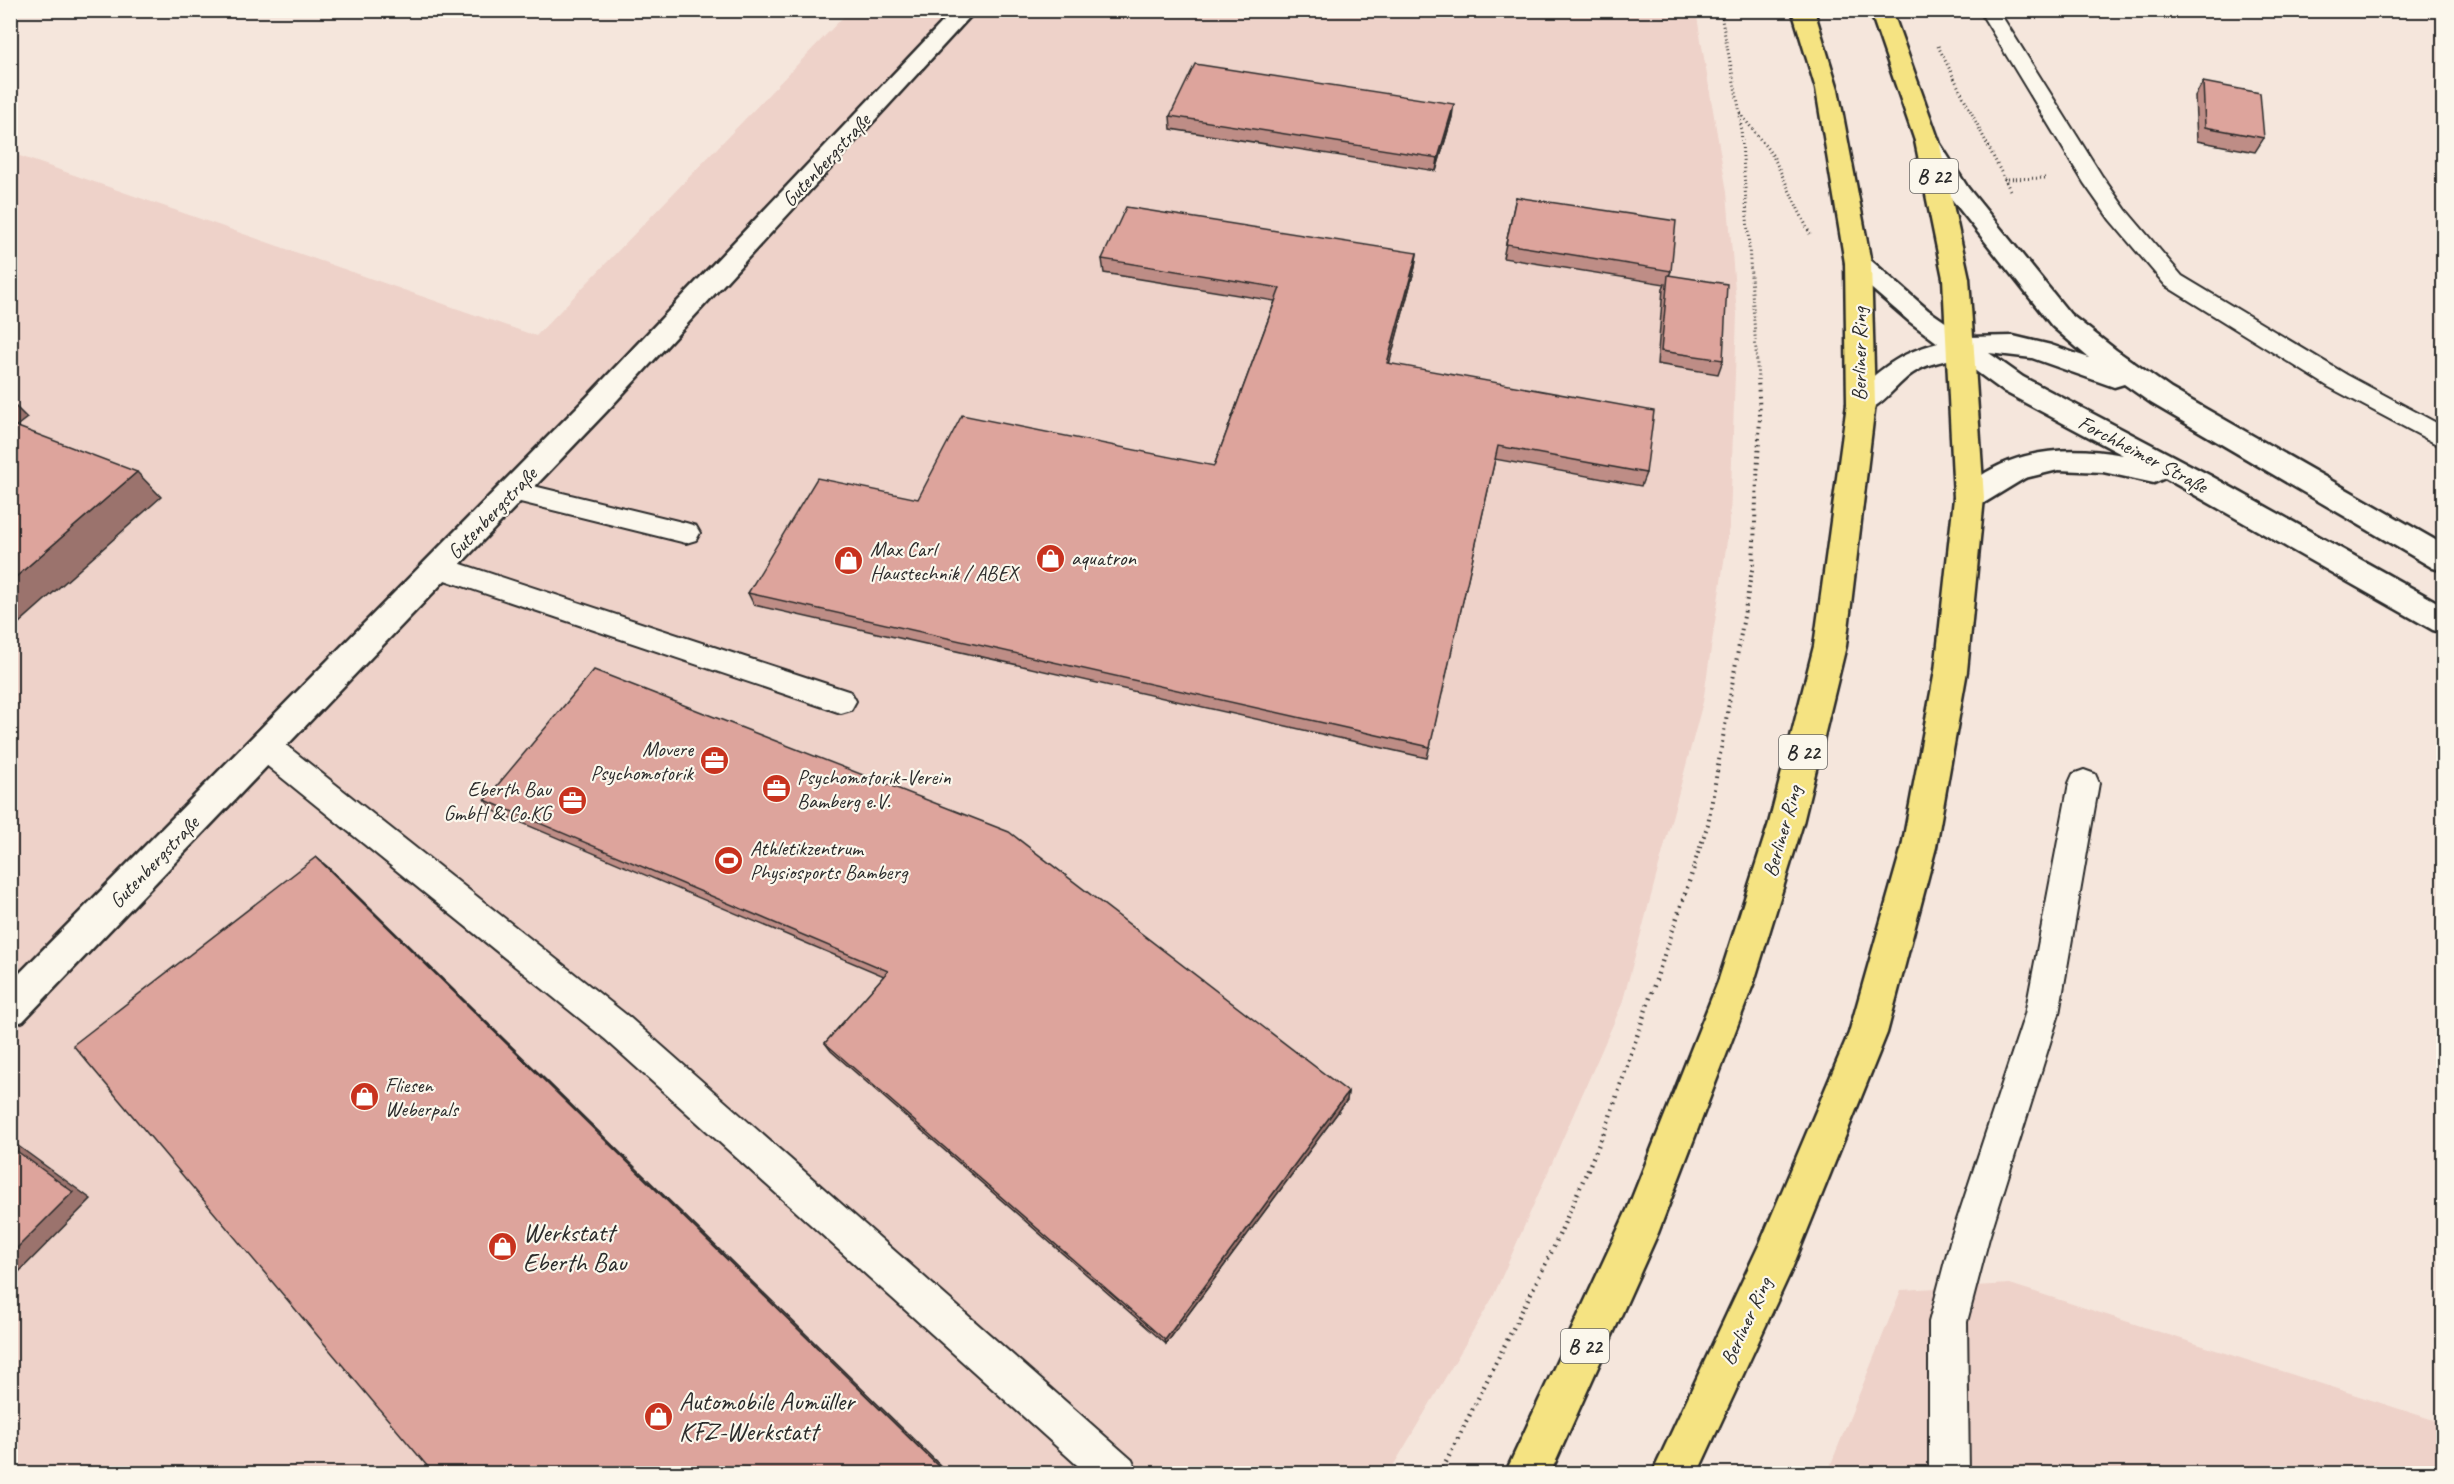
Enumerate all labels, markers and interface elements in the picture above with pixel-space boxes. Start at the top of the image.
street label: Gutenbergstraße [776,106,877,212]
road number: B 22 [1910,159,1958,193]
street label: Berliner Ring [1846,306,1872,401]
street label: Forchheimer Straße [2074,409,2214,500]
street label: Gutenbergstraße [442,460,544,565]
place label: Max Carl Haustechnik / ABEX [870,536,1020,586]
shop icon: aquatron [1034,542,1066,574]
shop icon: Max Carl Haustechnik / ABEX [833,545,865,577]
place label: aquatron [1071,545,1136,571]
road number: B 22 [1779,735,1827,769]
place label: Movere Psychomotorik [590,736,694,786]
office icon: Movere Psychomotorik [698,745,730,777]
place label: Psychomotorik-Verein Bamberg e.V. [797,764,951,814]
office icon: Psychomotorik-Verein Bamberg e.V. [760,773,792,805]
place label: Eberth Bau GmbH & Co.KG [443,776,554,826]
street label: Berliner Ring [1757,781,1808,880]
office icon: Eberth Bau GmbH & Co.KG [556,785,588,817]
street label: Gutenbergstraße [104,809,206,914]
place label: Athletikzentrum Physiosports Bamberg [750,835,909,885]
sports icon: Athletikzentrum Physiosports Bamberg [713,844,745,876]
place label: Fliesen Weberpals [385,1072,460,1122]
shop icon: Fliesen Weberpals [348,1081,380,1113]
place label: Werkstatt Eberth Bau [523,1216,628,1279]
shop icon: Werkstatt Eberth Bau [486,1231,518,1263]
street label: Berliner Ring [1714,1272,1778,1369]
road number: B 22 [1561,1329,1609,1363]
place label: Automobile Aumüller KFZ-Werkstatt [679,1385,857,1448]
shop icon: Automobile Aumüller KFZ-Werkstatt [642,1400,674,1432]

